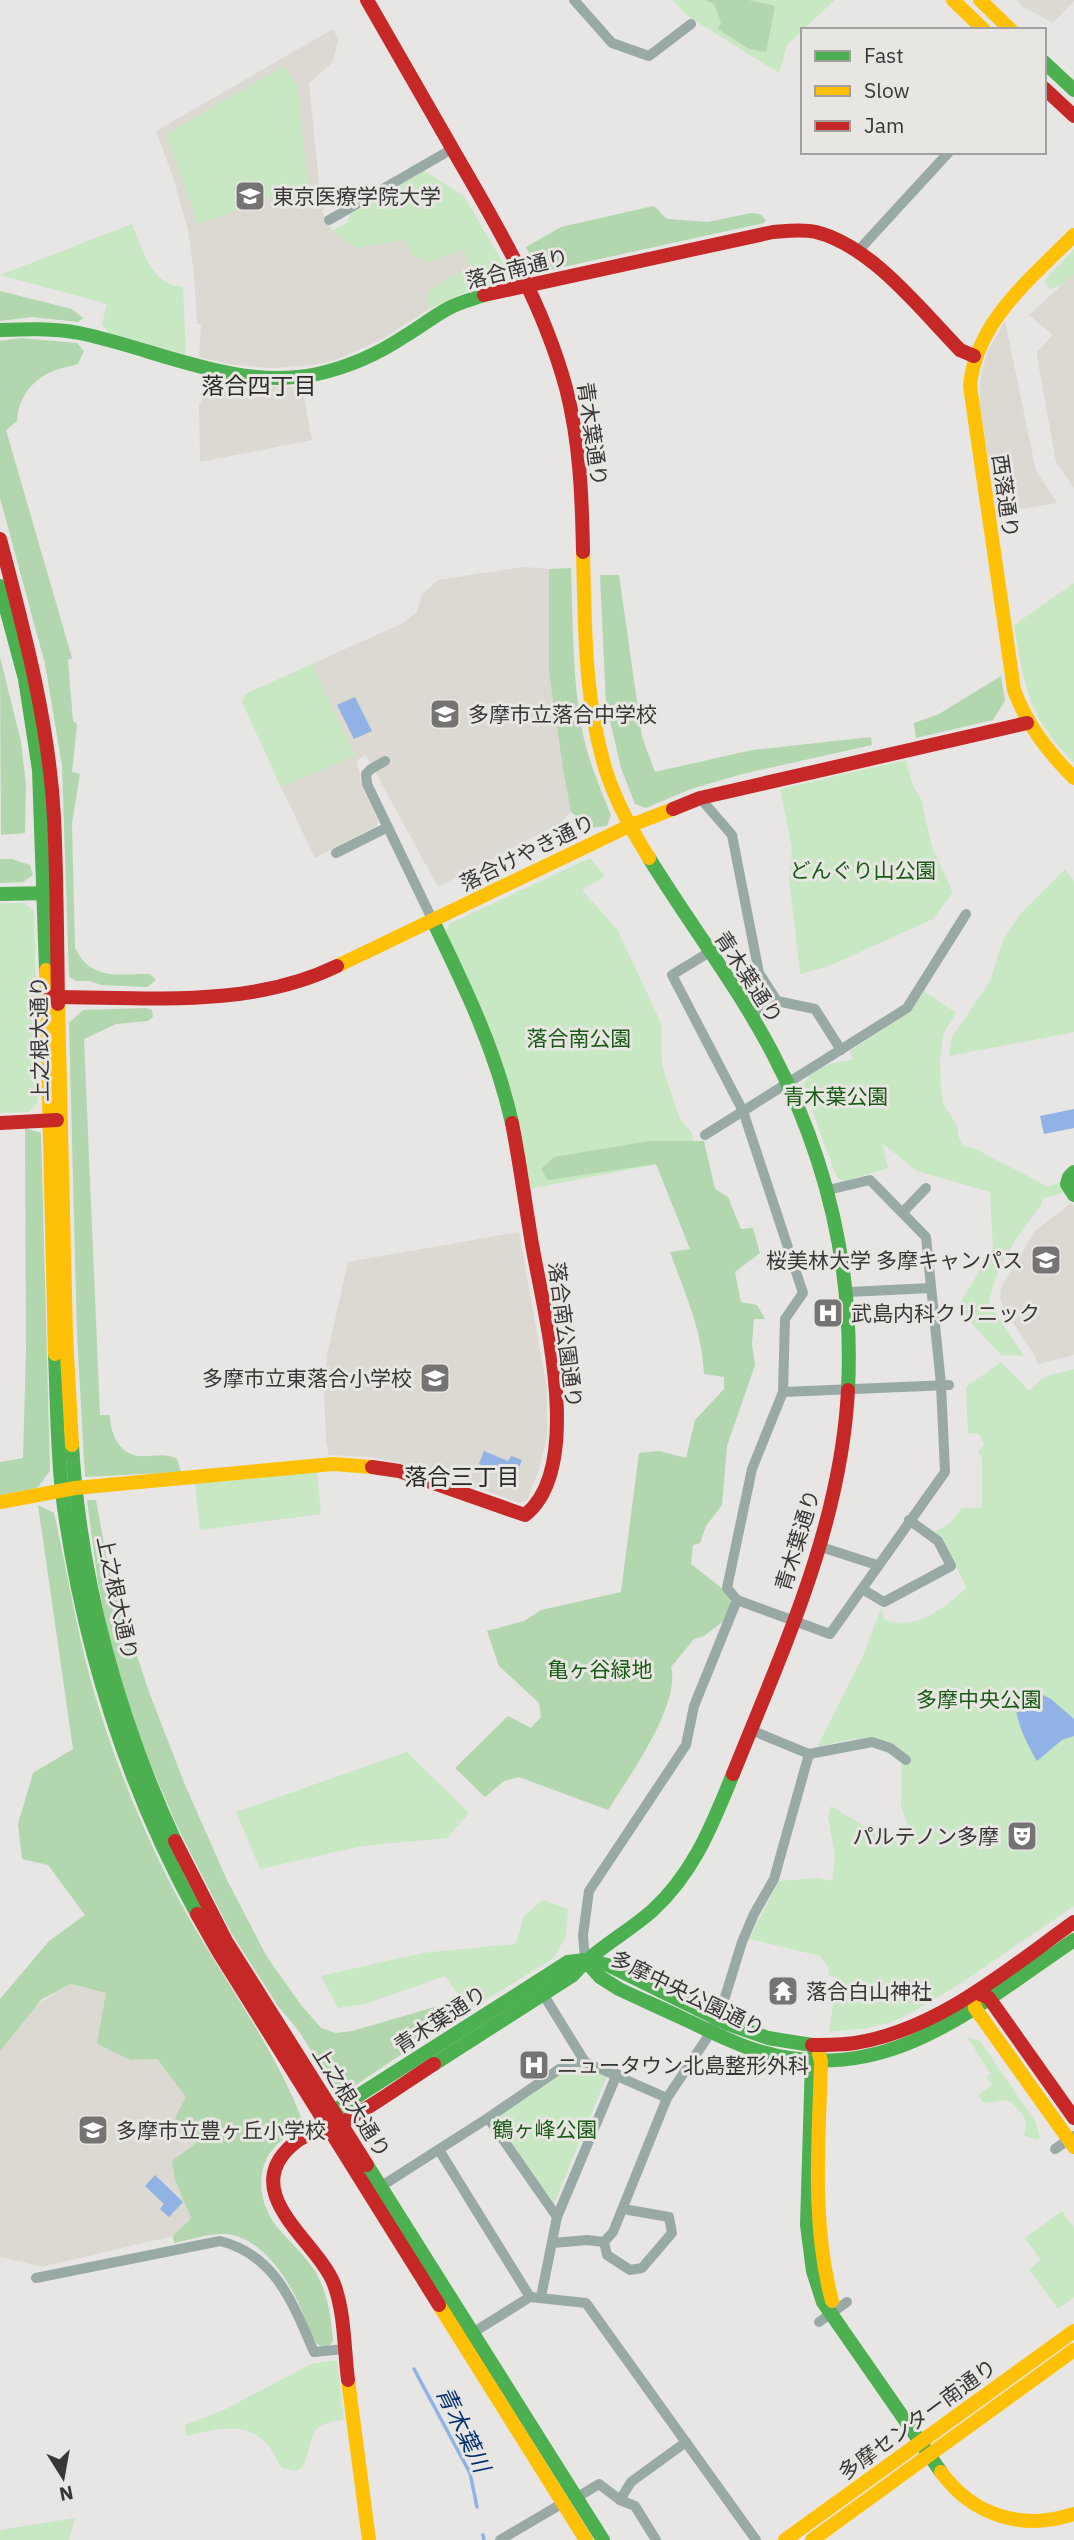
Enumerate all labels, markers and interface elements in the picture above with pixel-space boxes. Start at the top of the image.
legend [801,28,1046,154]
text: Fast [864,41,904,69]
text: Slow [864,76,910,104]
text: Jam [864,111,904,139]
school or university icon: 東京医療学院大学 [233,179,267,213]
place label: 東京医療学院大学 [273,182,441,210]
street label: 落合南通り [463,242,571,294]
district label: 落合四丁目 [202,370,317,400]
street label: 青木葉通り [572,380,614,488]
street label: 西落通り [986,452,1026,540]
school or university icon: 多摩市立落合中学校 [428,697,462,731]
place label: 多摩市立落合中学校 [468,700,657,728]
street label: 落合けやき通り [455,807,599,897]
park label: どんぐり山公園 [790,856,937,884]
street label: 青木葉通り [709,925,789,1029]
street label: 上之根大通り [24,976,54,1102]
park label: 落合南公園 [527,1024,632,1052]
park label: 青木葉公園 [784,1082,889,1110]
school or university icon: 桜美林大学 多摩キャンパス [1029,1243,1063,1277]
place label: 桜美林大学 多摩キャンパス [766,1246,1023,1274]
street label: 落合南公園通り [543,1260,589,1410]
hospital icon: 武島内科クリニック [811,1296,845,1330]
place label: 武島内科クリニック [851,1299,1040,1327]
school or university icon: 多摩市立東落合小学校 [418,1361,452,1395]
place label: 多摩市立東落合小学校 [202,1364,412,1392]
district label: 落合三丁目 [405,1461,520,1491]
street label: 青木葉通り [768,1486,826,1594]
street label: 上之根大通り [91,1533,145,1663]
park label: 亀ヶ谷緑地 [548,1655,653,1683]
park label: 多摩中央公園 [916,1685,1042,1713]
theatre icon: パルテノン多摩 [1005,1819,1039,1853]
place label: パルテノン多摩 [853,1822,999,1850]
street label: 多摩中央公園通り [606,1944,770,2042]
temple icon: 落合白山神社 [766,1974,800,2008]
place label: 落合白山神社 [806,1977,932,2005]
street label: 青木葉通り [388,1979,492,2059]
street label: 上之根大通り [307,2041,397,2163]
hospital icon: ニュータウン北島整形外科 [517,2048,551,2082]
place label: ニュータウン北島整形外科 [557,2051,809,2079]
school or university icon: 多摩市立豊ヶ丘小学校 [76,2113,110,2147]
park label: 鶴ヶ峰公園 [493,2115,598,2143]
place label: 多摩市立豊ヶ丘小学校 [116,2116,326,2144]
street label: 多摩センター南通り [832,2352,1002,2486]
water label: 青木葉川 [430,2381,499,2480]
north arrow [28,2442,98,2512]
text: N [57,2481,75,2507]

